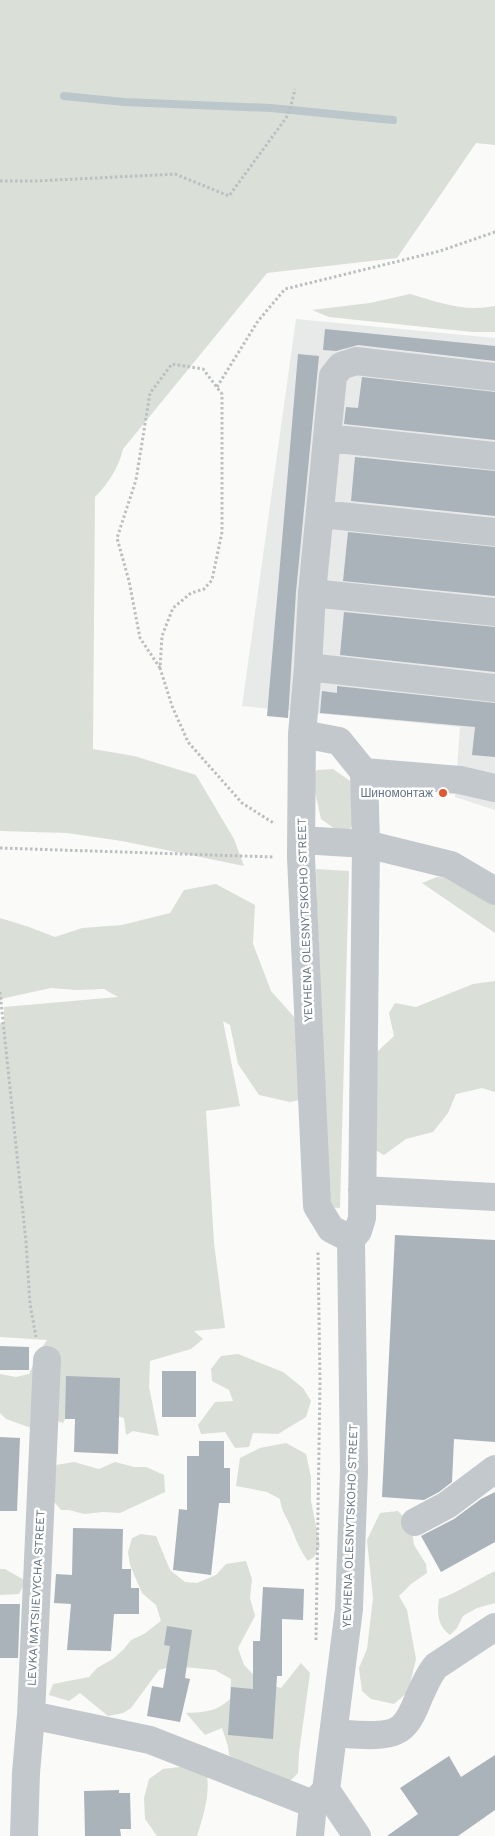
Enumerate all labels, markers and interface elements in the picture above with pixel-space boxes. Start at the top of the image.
place label: Шиномонтаж [360,786,433,800]
marker: Шиномонтаж [437,787,449,799]
street label: YEVHENA OLESNYTSKOHO STREET [294,818,316,1022]
street label: YEVHENA OLESNYTSKOHO STREET [339,1424,361,1628]
street label: LEVKA MATSIIEVYCHA STREET [24,1509,48,1687]

